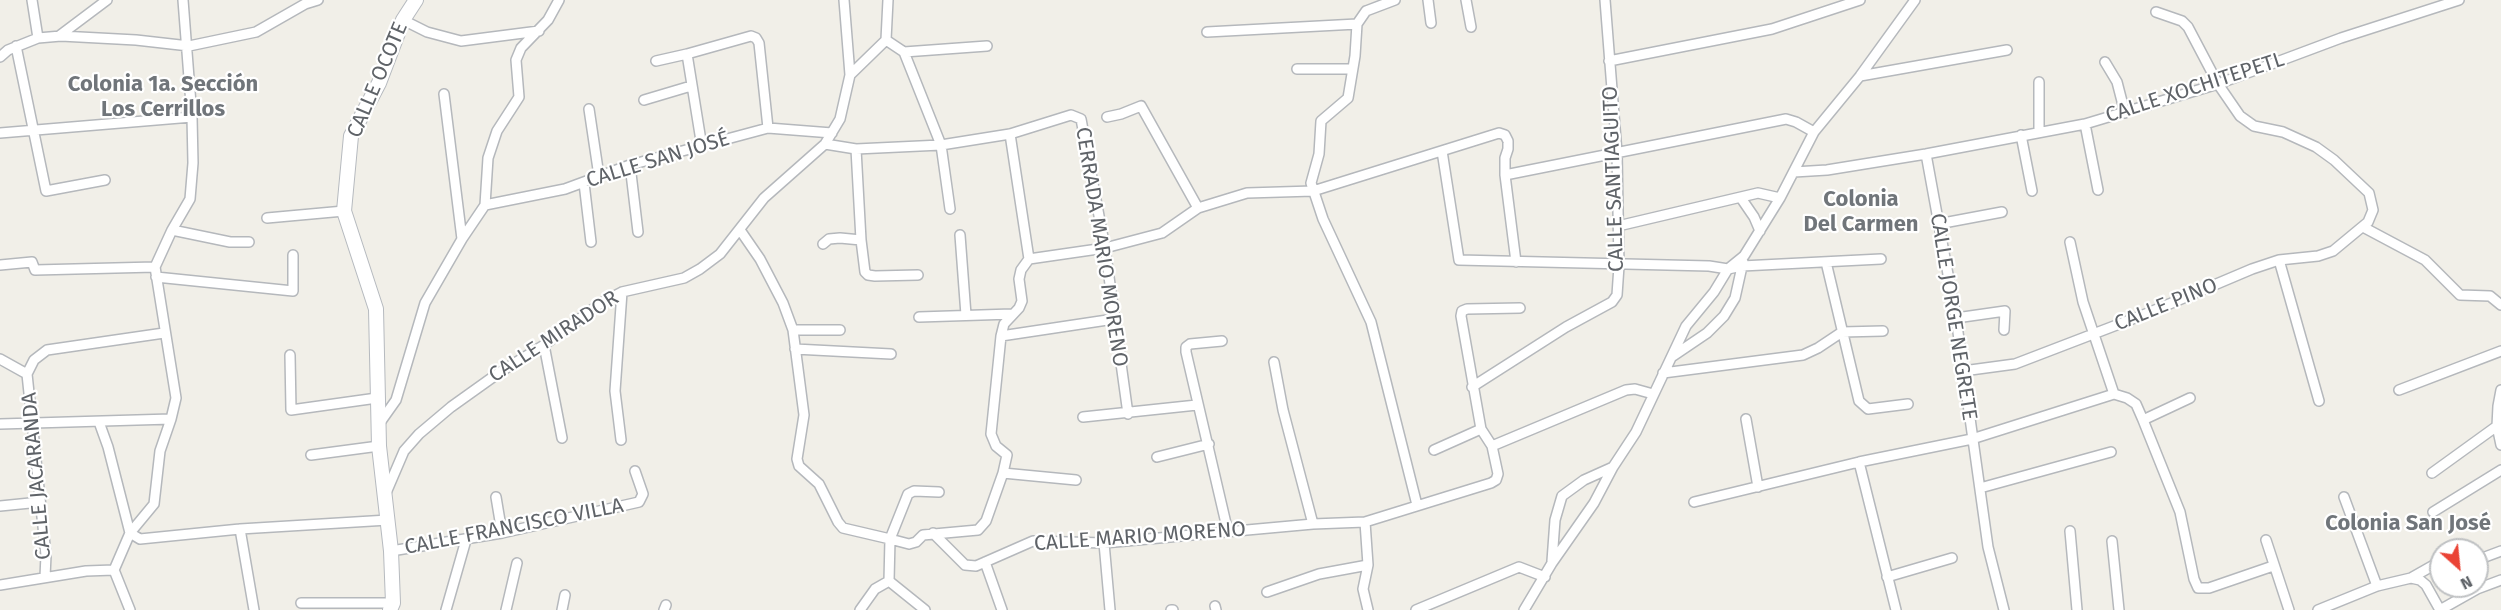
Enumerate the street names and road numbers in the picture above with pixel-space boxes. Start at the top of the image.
street label: CALLE OCOTE [342,18,414,142]
street label: CALLE XOCHITEPETL [2103,47,2287,129]
street label: CALLE SANTIAGUITO [1598,86,1630,272]
street label: CERRADA MARIO MORENO [1070,125,1132,369]
street label: CALLE SAN JOSÉ [583,126,733,194]
street label: CALLE JORGE NEGRETE [1924,212,1982,422]
street label: CALLE PINO [2111,273,2221,337]
street label: CALLE MIRADOR [484,286,624,388]
street label: CALLE JACARANDA [17,391,57,561]
street label: CALLE FRANCISCO VILLA [402,493,626,561]
street label: CALLE MARIO MORENO [1033,517,1247,557]

